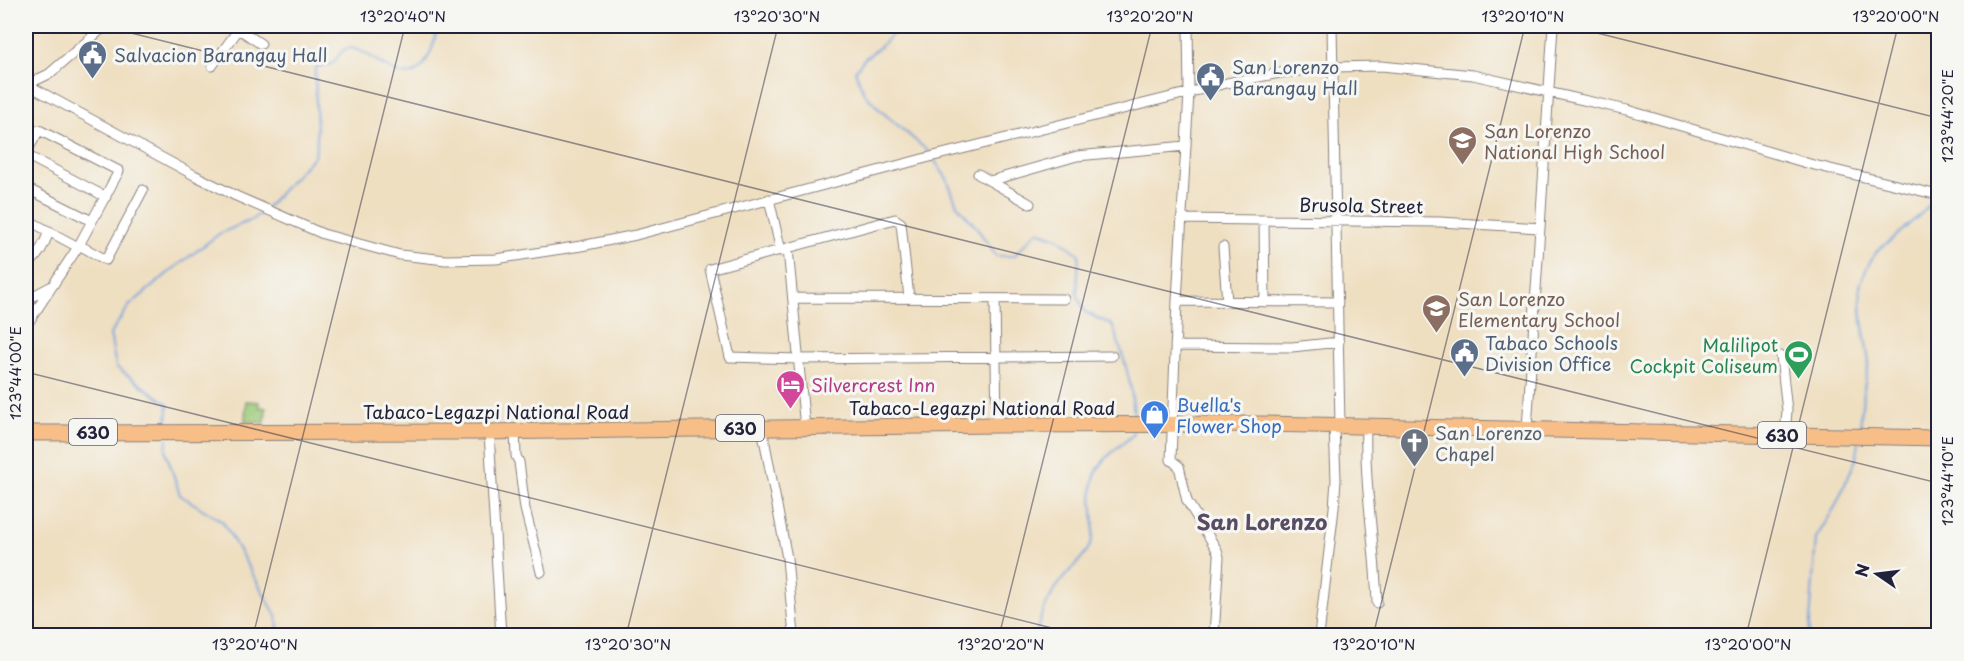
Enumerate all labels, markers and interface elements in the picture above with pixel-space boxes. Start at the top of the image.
text: 13°20'40"N [360,4,446,27]
text: 13°20'30"N [734,4,820,27]
text: 13°20'20"N [1107,4,1193,27]
text: 13°20'10"N [1481,4,1565,27]
text: 13°20'00"N [1852,4,1940,27]
public building icon: Salvacion Barangay Hall [77,38,109,80]
place label: Salvacion Barangay Hall [114,41,327,68]
place label: San Lorenzo Barangay Hall [1232,53,1358,101]
public building icon: San Lorenzo Barangay Hall [1195,60,1227,102]
text: 123°44'20"E [1935,69,1958,163]
place label: San Lorenzo National High School [1484,117,1665,165]
school or university icon: San Lorenzo National High School [1447,124,1479,166]
street label: Brusola Street [1299,190,1423,220]
place label: San Lorenzo Elementary School [1458,285,1620,333]
school or university icon: San Lorenzo Elementary School [1421,292,1453,334]
text: 123°44'00"E [3,326,26,420]
place label: Tabaco Schools Division Office [1485,329,1618,377]
place label: Malilipot Cockpit Coliseum [1630,331,1778,379]
public building icon: Tabaco Schools Division Office [1448,336,1480,378]
sports icon: Malilipot Cockpit Coliseum [1783,338,1815,380]
hotel icon: Silvercrest Inn [774,368,806,410]
place label: Silvercrest Inn [811,371,935,398]
place label: Buella's Flower Shop [1176,391,1282,439]
street label: Tabaco-Legazpi National Road [849,394,1115,421]
street label: Tabaco-Legazpi National Road [363,398,629,425]
shop icon: Buella's Flower Shop [1139,398,1171,440]
road number: 630 [716,415,764,441]
road number: 630 [69,419,117,445]
place label: San Lorenzo Chapel [1435,419,1542,467]
road number: 630 [1758,422,1806,448]
church icon: San Lorenzo Chapel [1398,426,1430,468]
text: 123°44'10"E [1935,436,1958,526]
district label: San Lorenzo [1196,505,1328,537]
north arrow [1847,544,1907,604]
text: N [1848,561,1875,579]
text: 13°20'40"N [212,632,298,655]
text: 13°20'30"N [585,632,671,655]
text: 13°20'20"N [958,632,1044,655]
text: 13°20'10"N [1332,632,1416,655]
text: 13°20'00"N [1704,632,1792,655]

